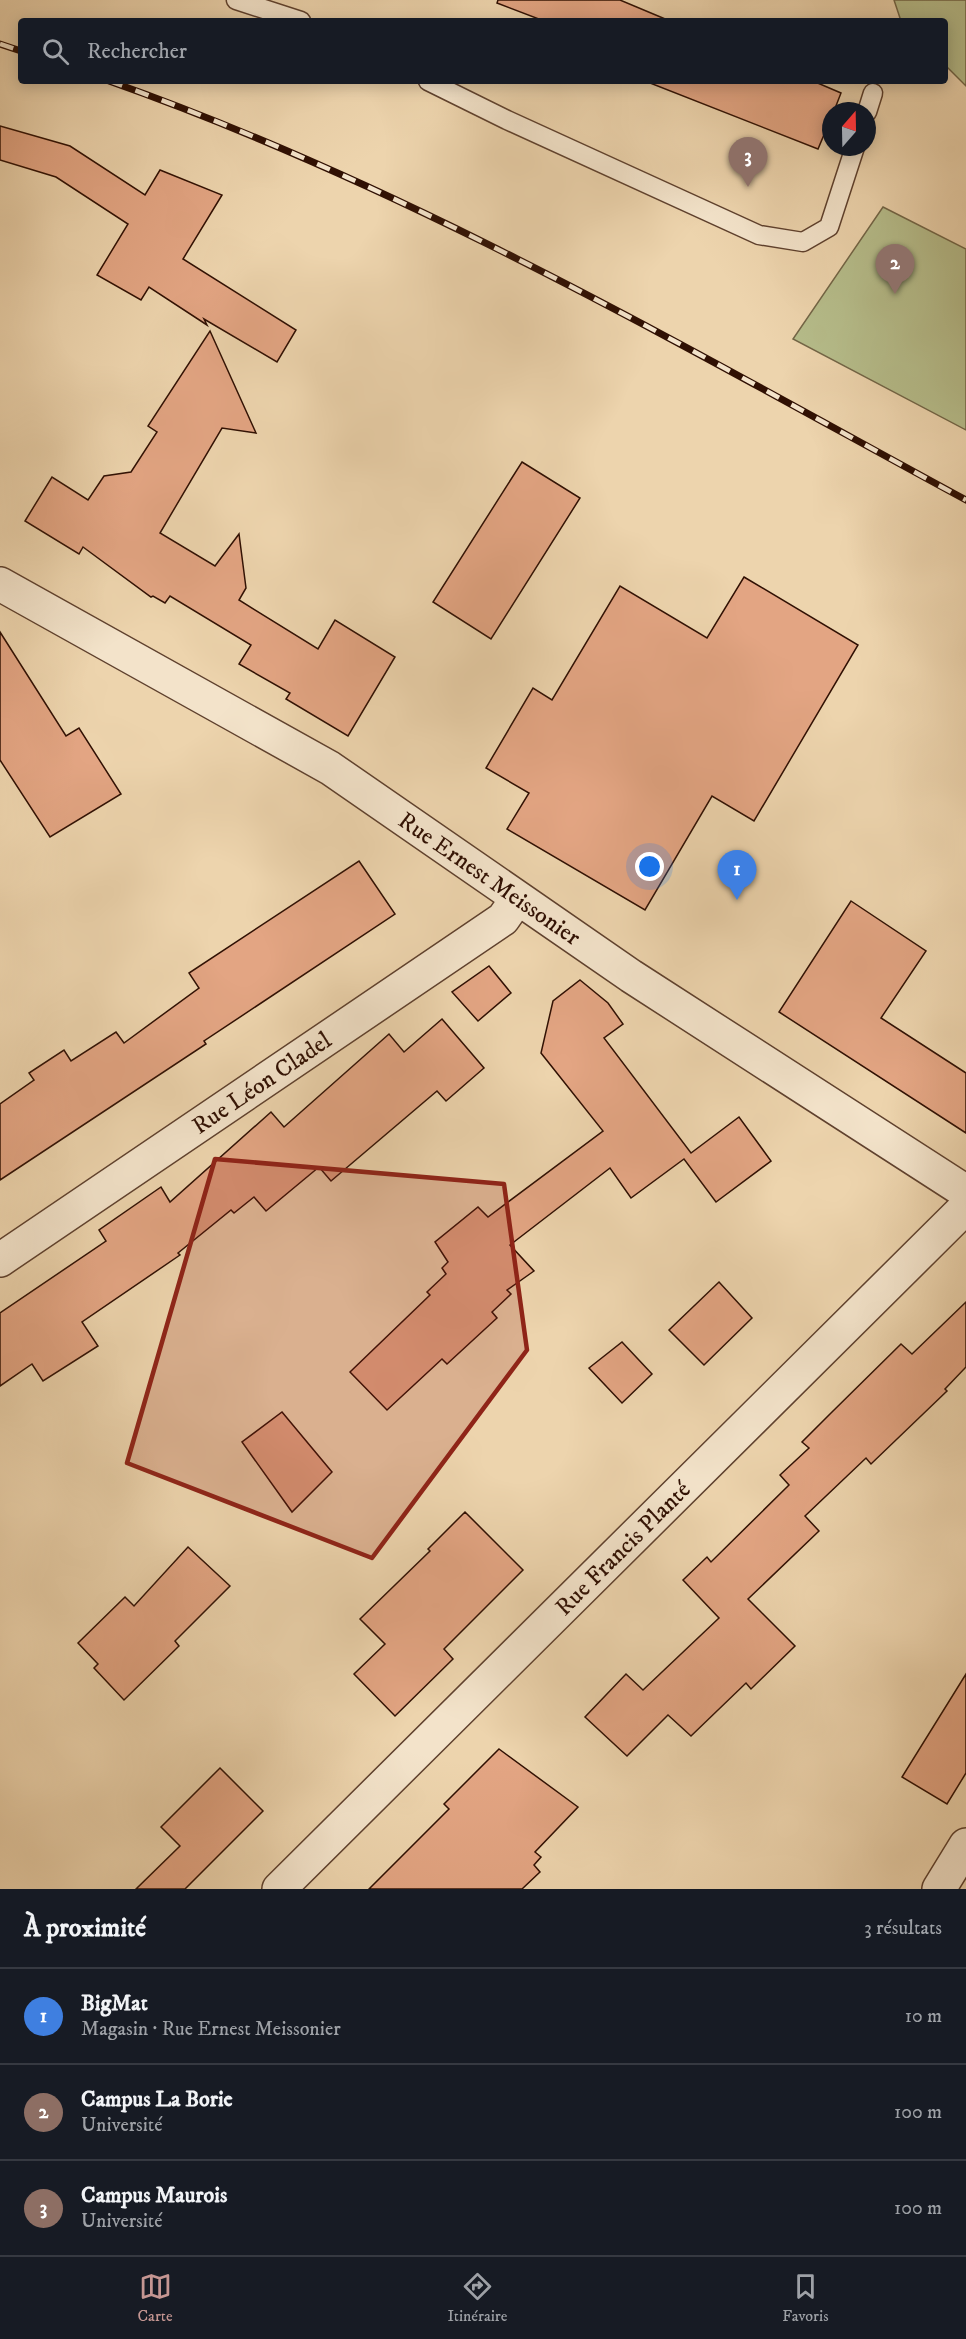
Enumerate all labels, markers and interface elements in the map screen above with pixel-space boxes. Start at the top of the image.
search box [18,18,948,84]
icon: search [39,35,72,68]
text: Rechercher [87,38,187,65]
north arrow [822,102,876,156]
pin: 3 [728,138,768,187]
pin: 2 [876,244,914,294]
street label: Rue Ernest Meissonier [392,806,586,953]
pin: 1 [718,850,756,900]
your location [635,852,664,881]
street label: Rue Léon Cladel [187,1025,338,1141]
street label: Rue Francis Planté [549,1475,697,1622]
text: À proximité [24,1912,146,1945]
text: 3 résultats [864,1916,942,1941]
text: BigMat [81,1990,148,2017]
text: 1 [40,2004,47,2029]
text: 10 m [905,2004,942,2029]
text: Magasin · Rue Ernest Meissonier [81,2017,341,2042]
text: Campus La Borie [81,2086,233,2113]
text: 2 [39,2100,48,2125]
text: 100 m [894,2100,942,2125]
text: Université [81,2113,163,2138]
text: Campus Maurois [81,2182,227,2209]
text: 3 [40,2196,47,2221]
text: 100 m [894,2196,942,2221]
text: Université [81,2209,163,2234]
tab: Carte [137,2270,173,2326]
tab: Itinéraire [447,2270,507,2326]
tab: Favoris [782,2270,829,2326]

